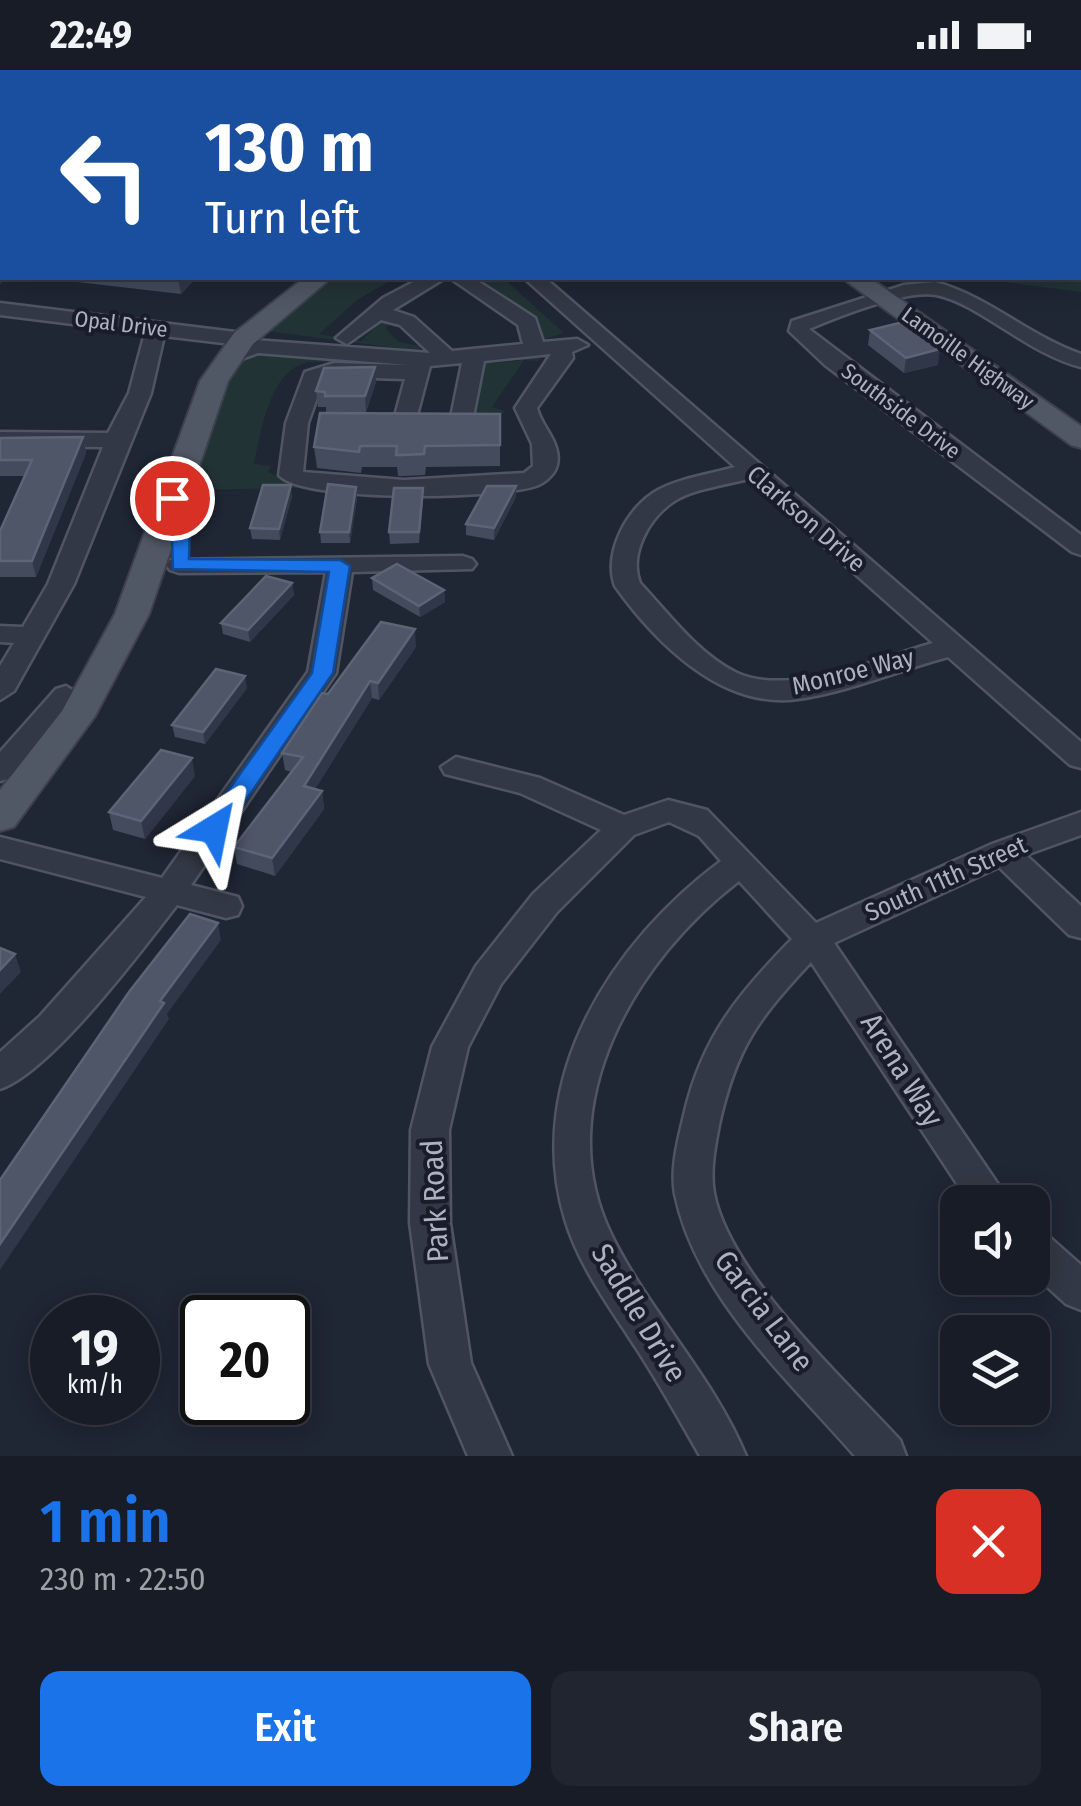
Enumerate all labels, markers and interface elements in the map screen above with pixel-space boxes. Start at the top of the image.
text: 22:49 [50,12,132,58]
text: 130 m [205,106,374,190]
icon: left [40,110,170,240]
text: Turn left [205,191,360,245]
street label: Lamoille Highway [896,301,1040,415]
street label: Opal Drive [73,305,169,343]
street label: Southside Drive [836,357,966,465]
pin [130,456,215,541]
street label: Clarkson Drive [741,459,871,579]
icon: arrive [145,471,200,526]
street label: Monroe Way [789,642,917,702]
position arrow [162,777,266,881]
street label: South 11th Street [861,830,1032,928]
street label: Arena Way [853,1007,951,1134]
street label: Park Road [414,1139,456,1263]
map controls [940,1185,1050,1425]
button: sound [940,1185,1050,1295]
street label: Saddle Drive [584,1237,694,1389]
street label: Garcia Lane [707,1243,821,1379]
speed limit sign: 20 [180,1295,310,1425]
button: layers [940,1315,1050,1425]
text: 19 [71,1318,118,1378]
text: km/h [67,1370,123,1400]
text: 1 min [40,1486,171,1558]
button: close [936,1489,1041,1594]
text: 230 m · 22:50 [40,1560,206,1598]
button: Exit [40,1671,531,1786]
button: Share [551,1671,1041,1786]

